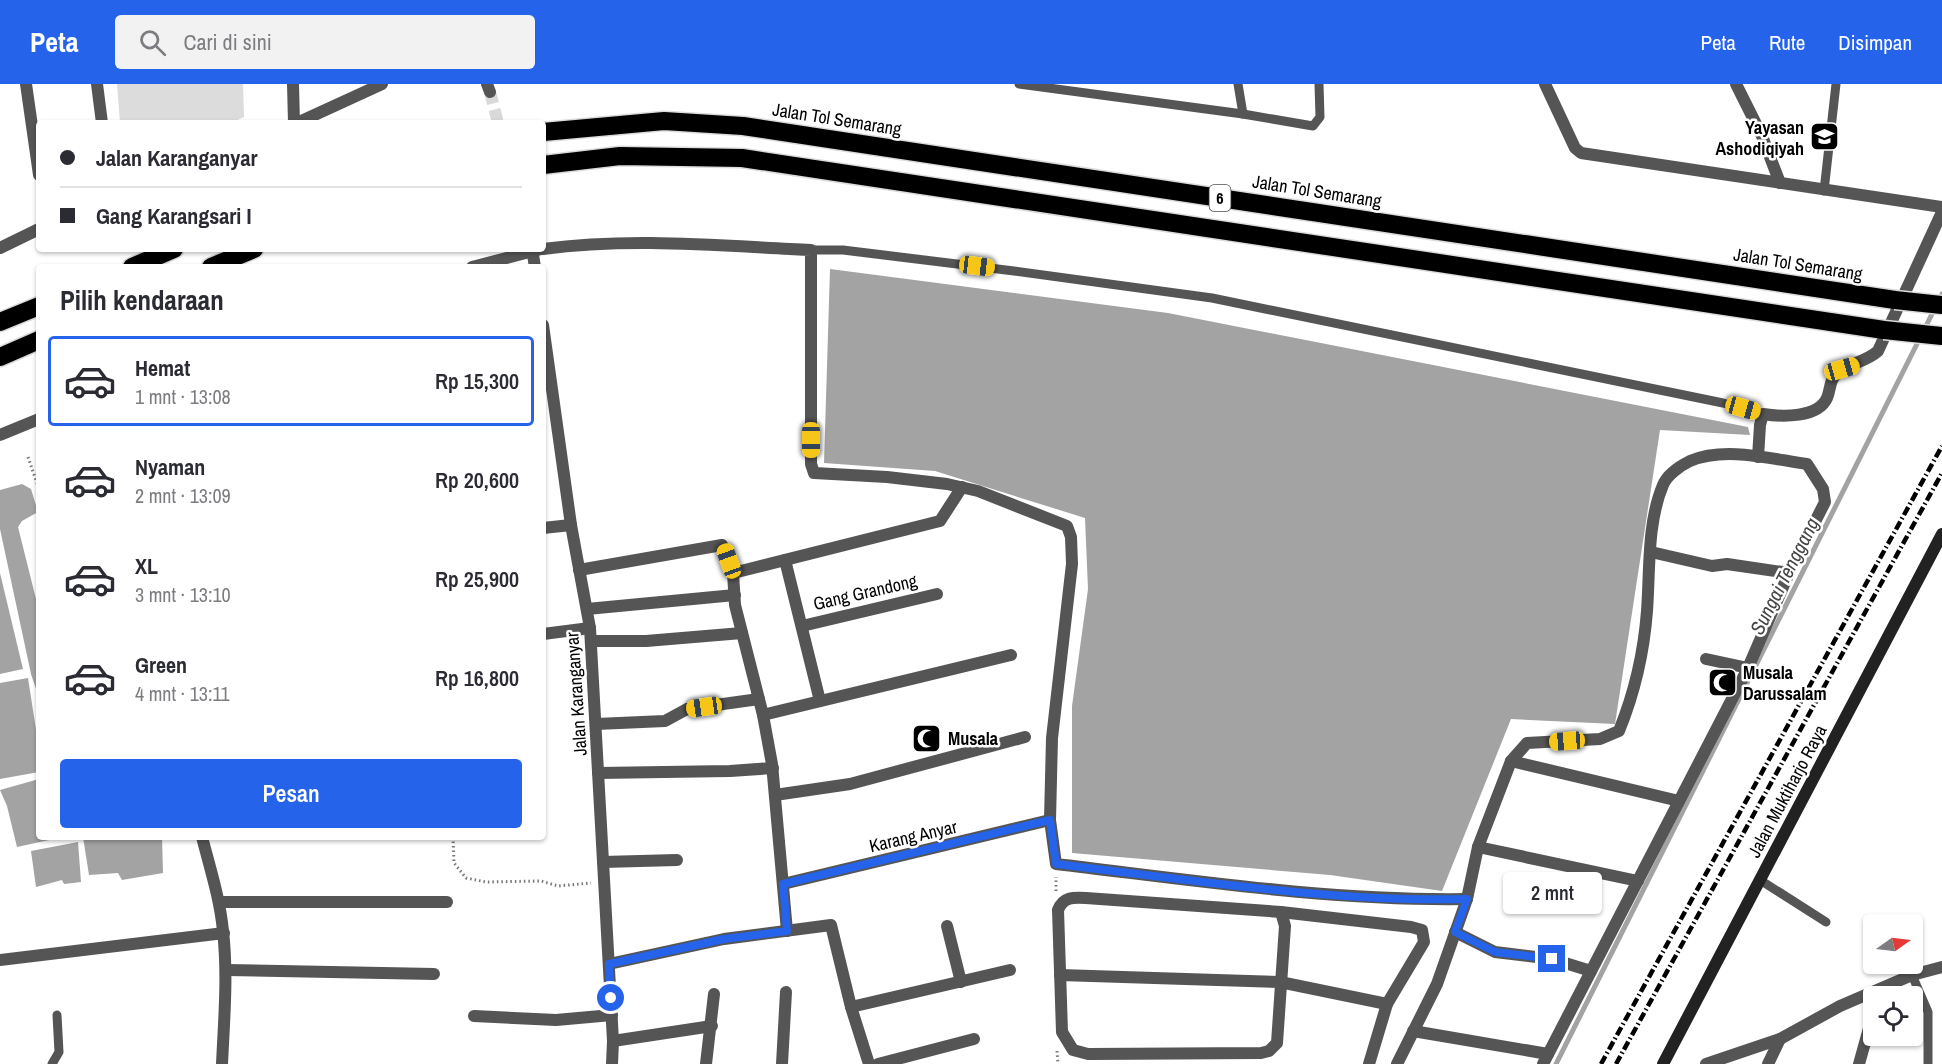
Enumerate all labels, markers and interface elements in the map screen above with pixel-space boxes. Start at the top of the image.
search box [115,15,535,69]
text: Peta [30,23,79,61]
icon: search [136,26,169,59]
text: Cari di sini [184,27,272,57]
text: Peta [1700,28,1736,57]
text: Rute [1769,28,1805,57]
text: Disimpan [1838,28,1912,57]
street label: Jalan Tol Semarang [771,96,904,142]
place label: Yayasan Ashodiqiyah [1715,115,1804,161]
school or university icon: Yayasan Ashodiqiyah [1809,121,1841,153]
text: Jalan Karanganyar [96,143,257,173]
street label: Jalan Tol Semarang [1251,168,1384,214]
road number: 6 [1210,185,1230,211]
text: Gang Karangsari I [96,201,251,231]
street label: Jalan Tol Semarang [1732,241,1865,287]
car [958,255,996,277]
text: Pilih kendaraan [60,282,224,318]
text: Hemat [135,353,190,383]
icon: car [63,354,117,408]
car [1822,355,1862,383]
text: Rp 15,300 [435,366,519,396]
text: 1 mnt · 13:08 [135,383,231,410]
car [1723,394,1763,422]
car [802,422,820,458]
text: Nyaman [135,452,205,482]
icon: car [63,453,117,507]
text: Rp 20,600 [435,465,519,495]
text: 2 mnt · 13:09 [135,482,231,509]
water label: Sungai Tenggang [1743,513,1825,639]
car [714,541,744,581]
text: XL [135,551,158,581]
icon: car [63,552,117,606]
text: Rp 25,900 [435,564,519,594]
street label: Gang Grandong [811,568,920,616]
text: 3 mnt · 13:10 [135,581,231,608]
street label: Jalan Karanganyar [559,631,593,757]
text: Green [135,650,187,680]
icon: car [63,651,117,705]
place label: Musala Darussalam [1743,660,1827,706]
text: Rp 16,800 [435,663,519,693]
mosque icon: Musala Darussalam [1706,666,1738,698]
text: 4 mnt · 13:11 [135,680,230,707]
car [685,696,723,718]
street label: Jalan Muktiharjo Raya [1741,720,1833,862]
mosque icon: Musala [911,722,943,754]
place label: Musala [948,726,999,751]
car [1548,731,1586,751]
button: Pesan [60,759,522,828]
street label: Karang Anyar [867,814,959,858]
callout: 2 mnt [1502,872,1602,914]
text: 2 mnt [1531,879,1574,906]
north arrow [1863,914,1923,974]
map controls [1863,914,1923,1046]
route end [1538,945,1565,972]
route start [597,984,624,1011]
button: locate [1863,986,1923,1046]

